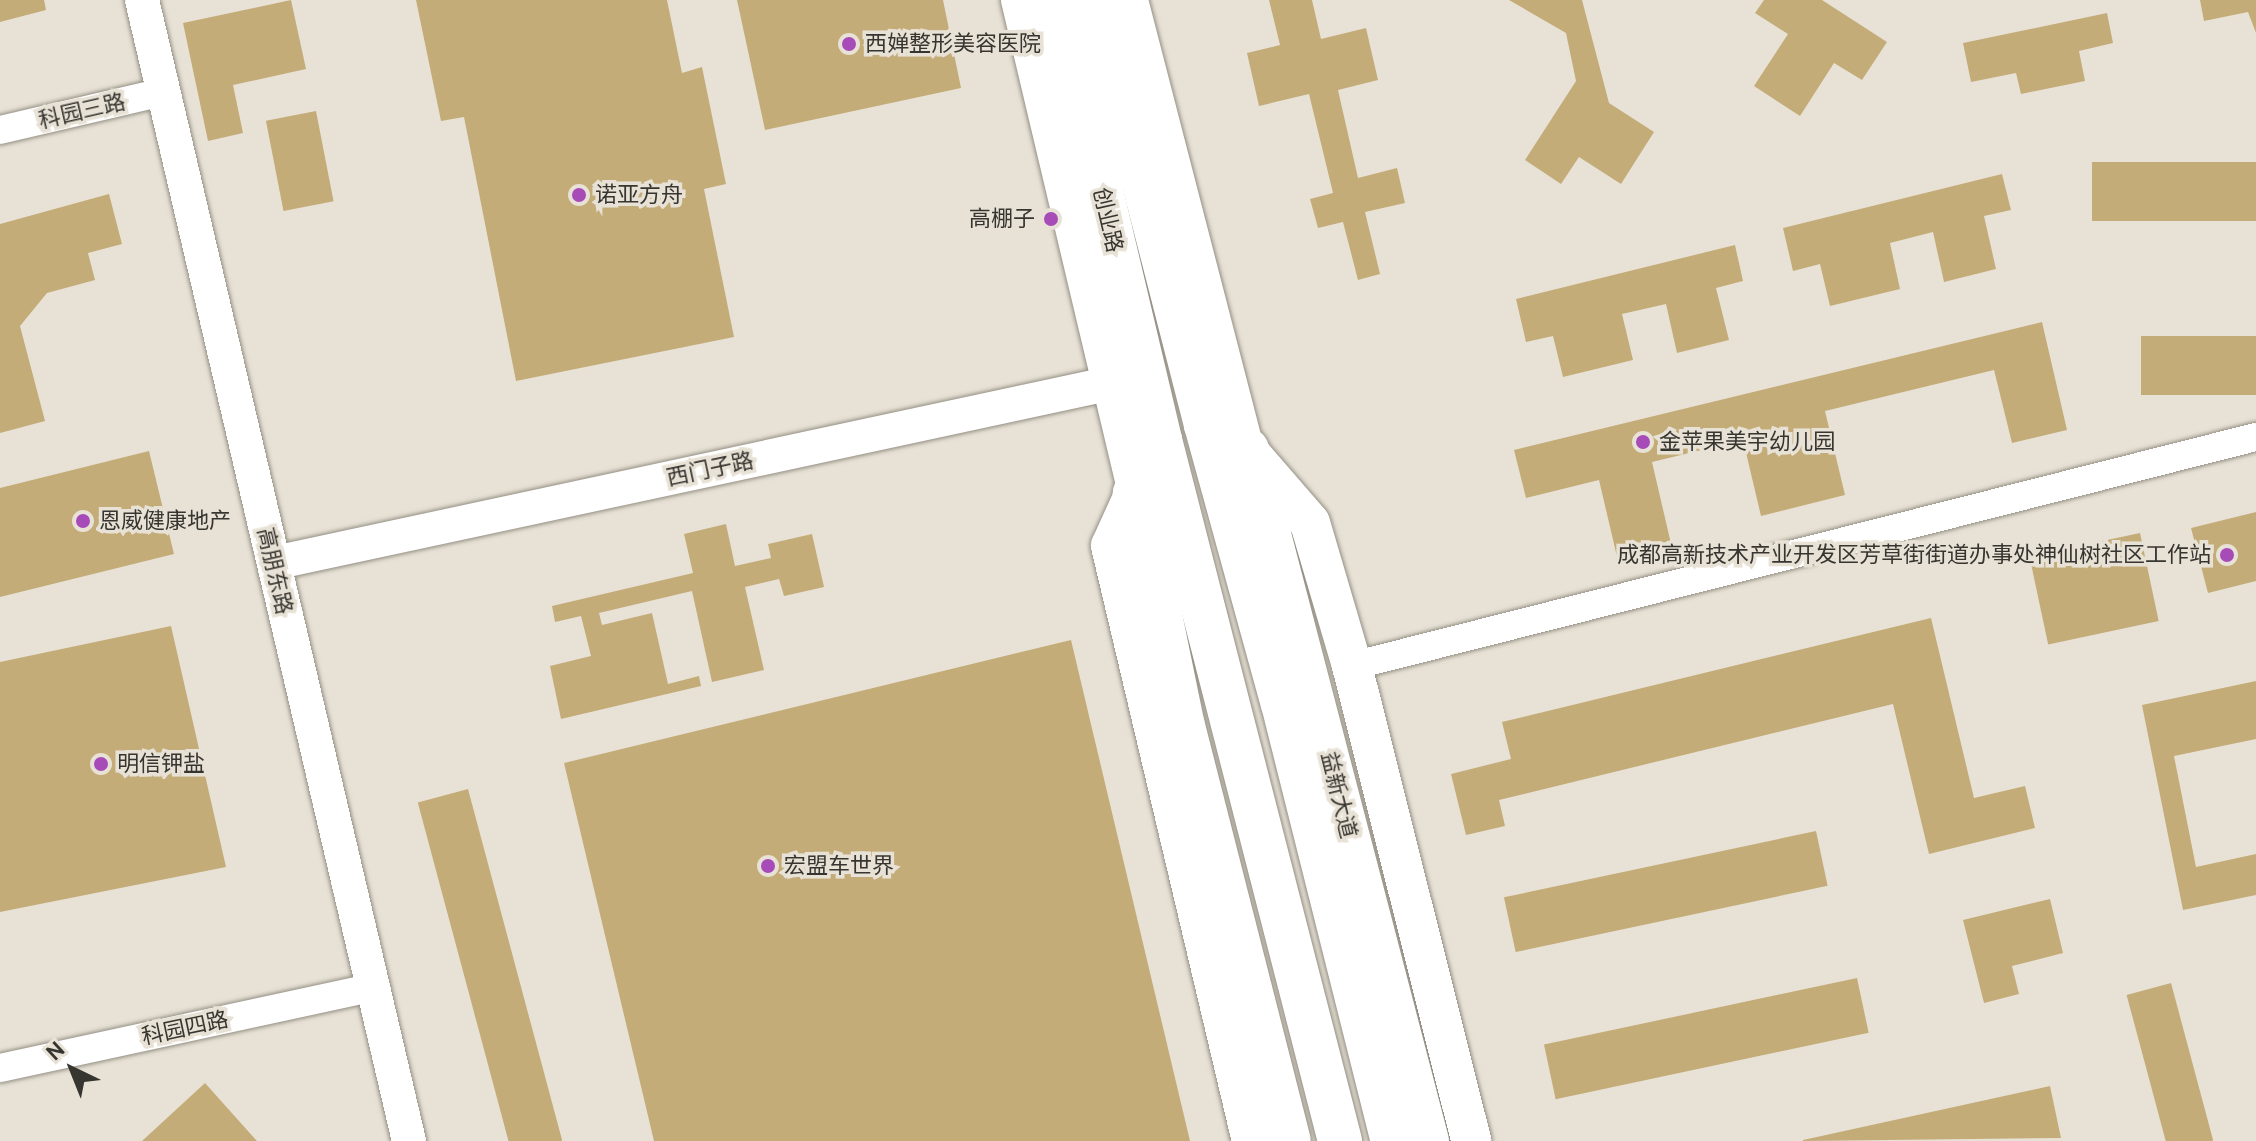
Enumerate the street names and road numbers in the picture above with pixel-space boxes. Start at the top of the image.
street label: 科园三路 [36,88,128,134]
street label: 创业路 [1088,185,1128,255]
street label: 西门子路 [664,447,756,491]
street label: 高朋东路 [252,525,298,617]
street label: 益新大道 [1316,749,1362,841]
street label: 科园四路 [139,1006,231,1050]

